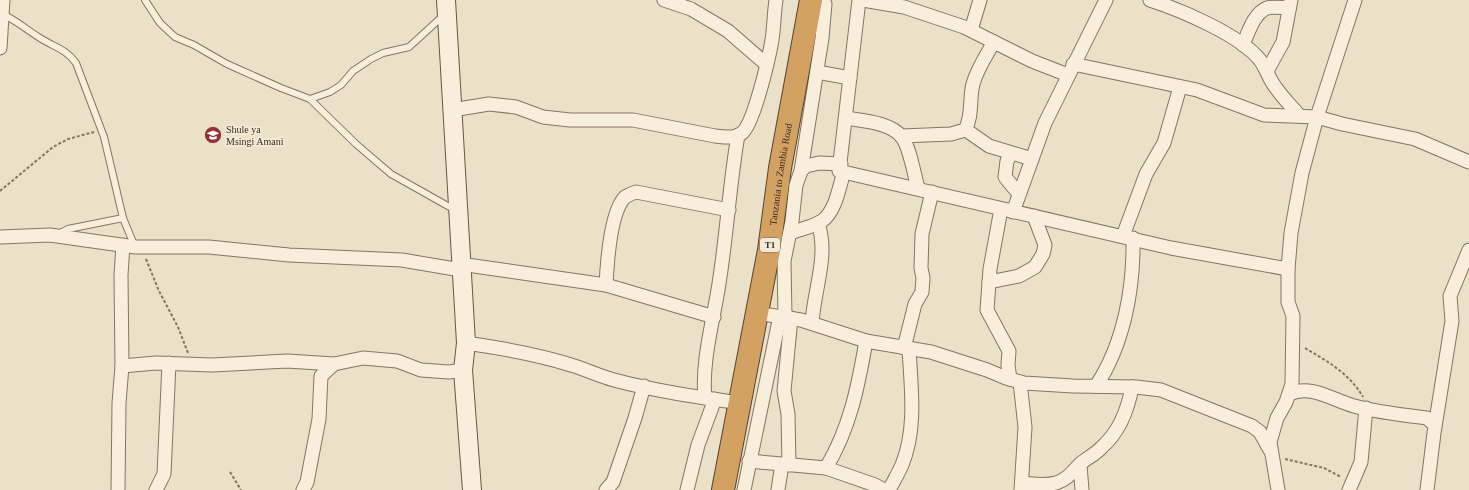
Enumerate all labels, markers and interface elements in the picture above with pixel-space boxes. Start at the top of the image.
street label: Tanzania to Zambia Road [767,122,794,226]
place label: Shule ya Msingi Amani [226,124,284,147]
school or university icon: Shule ya Msingi Amani [203,125,223,145]
road number: T1 [760,238,780,252]

